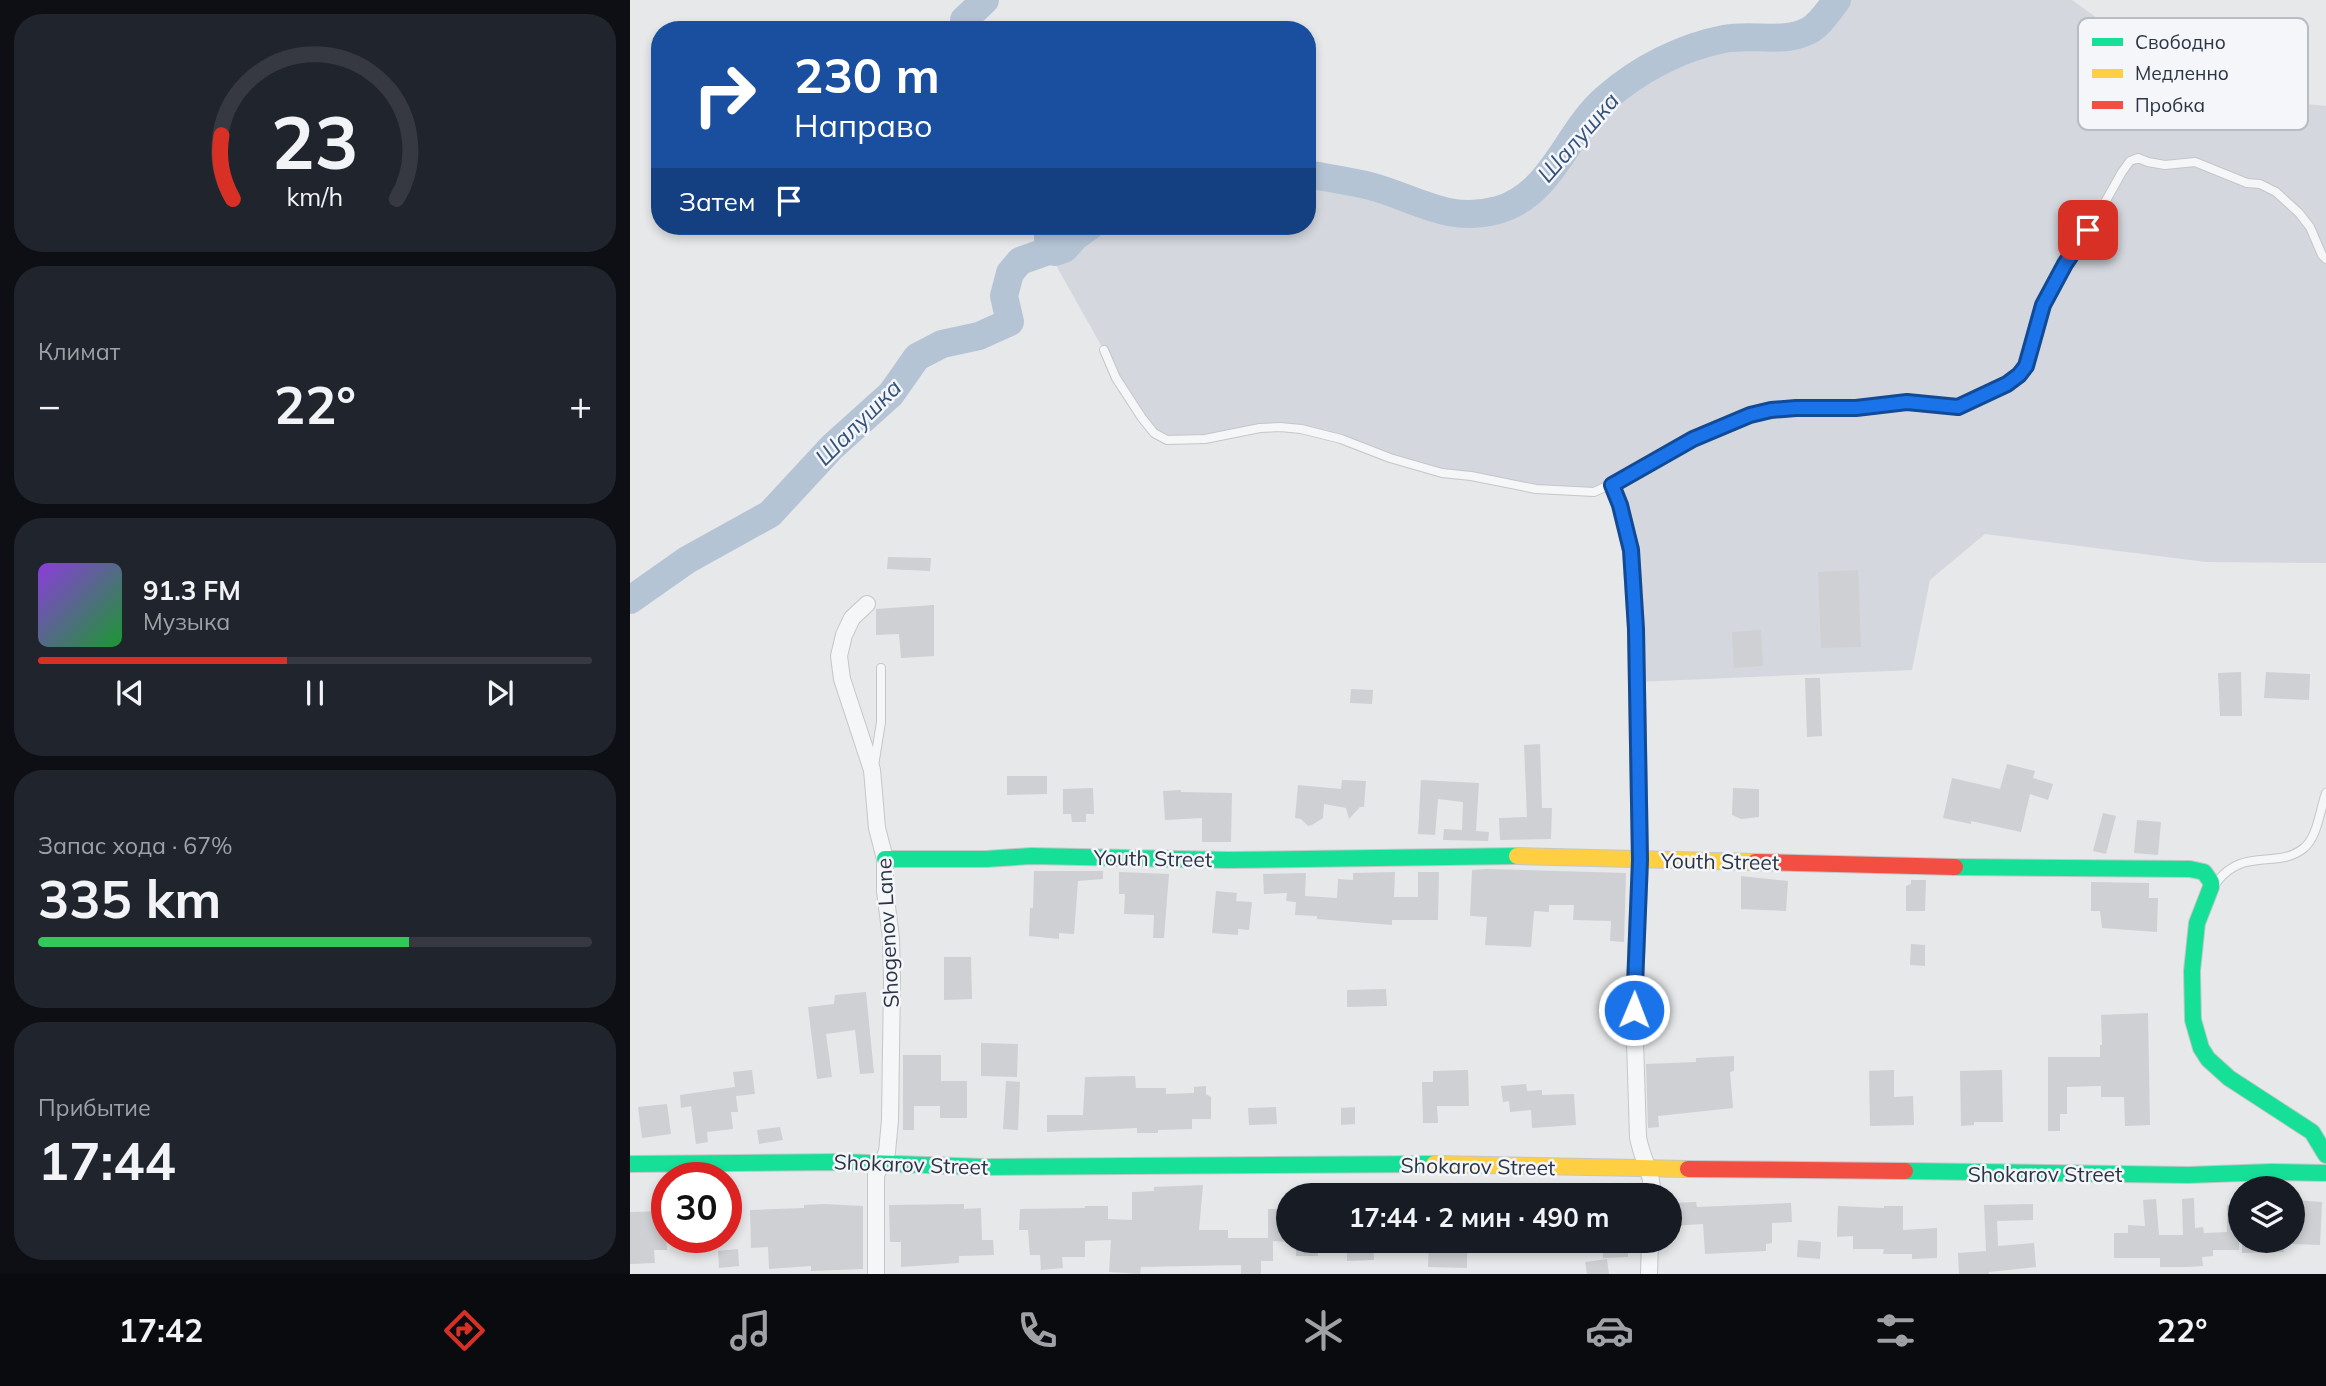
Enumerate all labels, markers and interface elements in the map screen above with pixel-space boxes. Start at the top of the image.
legend [2078,18,2308,130]
text: Свободно [2135,30,2226,54]
text: 230 m [794,44,940,105]
icon: right [679,49,770,140]
text: Медленно [2135,61,2229,85]
water label: Шалушка [1531,86,1625,188]
text: Пробка [2135,93,2205,117]
text: 23 [271,96,359,187]
text: Направо [794,105,933,145]
text: km/h [287,181,343,212]
icon: arrive [770,182,808,220]
text: Затем [679,185,756,218]
pin [2058,200,2118,260]
icon: arrive [2069,211,2107,249]
text: Климат [38,337,120,366]
text: 22° [274,372,356,437]
water label: Шалушка [809,373,907,471]
text: − [38,381,61,429]
text: + [569,381,592,429]
text: 91.3 FM [143,574,241,607]
text: Музыка [143,607,230,636]
icon: previous [111,674,149,712]
icon: pause [296,674,334,712]
icon: next [481,674,519,712]
text: Запас хода · 67% [38,831,233,860]
street label: Youth Street [1093,844,1212,872]
street label: Youth Street [1660,847,1779,875]
street label: Shogenov Lane [870,857,904,1009]
text: 335 km [38,866,221,931]
position arrow [1597,973,1671,1047]
text: Прибытие [38,1093,151,1122]
text: 17:44 [38,1128,176,1193]
street label: Shokarov Street [833,1148,989,1180]
street label: Shokarov Street [1400,1152,1556,1180]
street label: Shokarov Street [1968,1161,2122,1187]
speed limit sign: 30 [651,1162,742,1253]
map controls [2228,1176,2305,1253]
button: layers [2228,1176,2305,1253]
text: 17:44 · 2 мин · 490 m [1349,1201,1609,1234]
icon: directions [440,1306,489,1355]
icon: music [726,1306,775,1355]
icon: phone [1013,1306,1062,1355]
icon: climate [1299,1306,1348,1355]
icon: car [1585,1306,1634,1355]
icon: filters [1871,1306,1920,1355]
text: 17:42 [119,1310,203,1350]
text: 22° [2157,1310,2207,1350]

